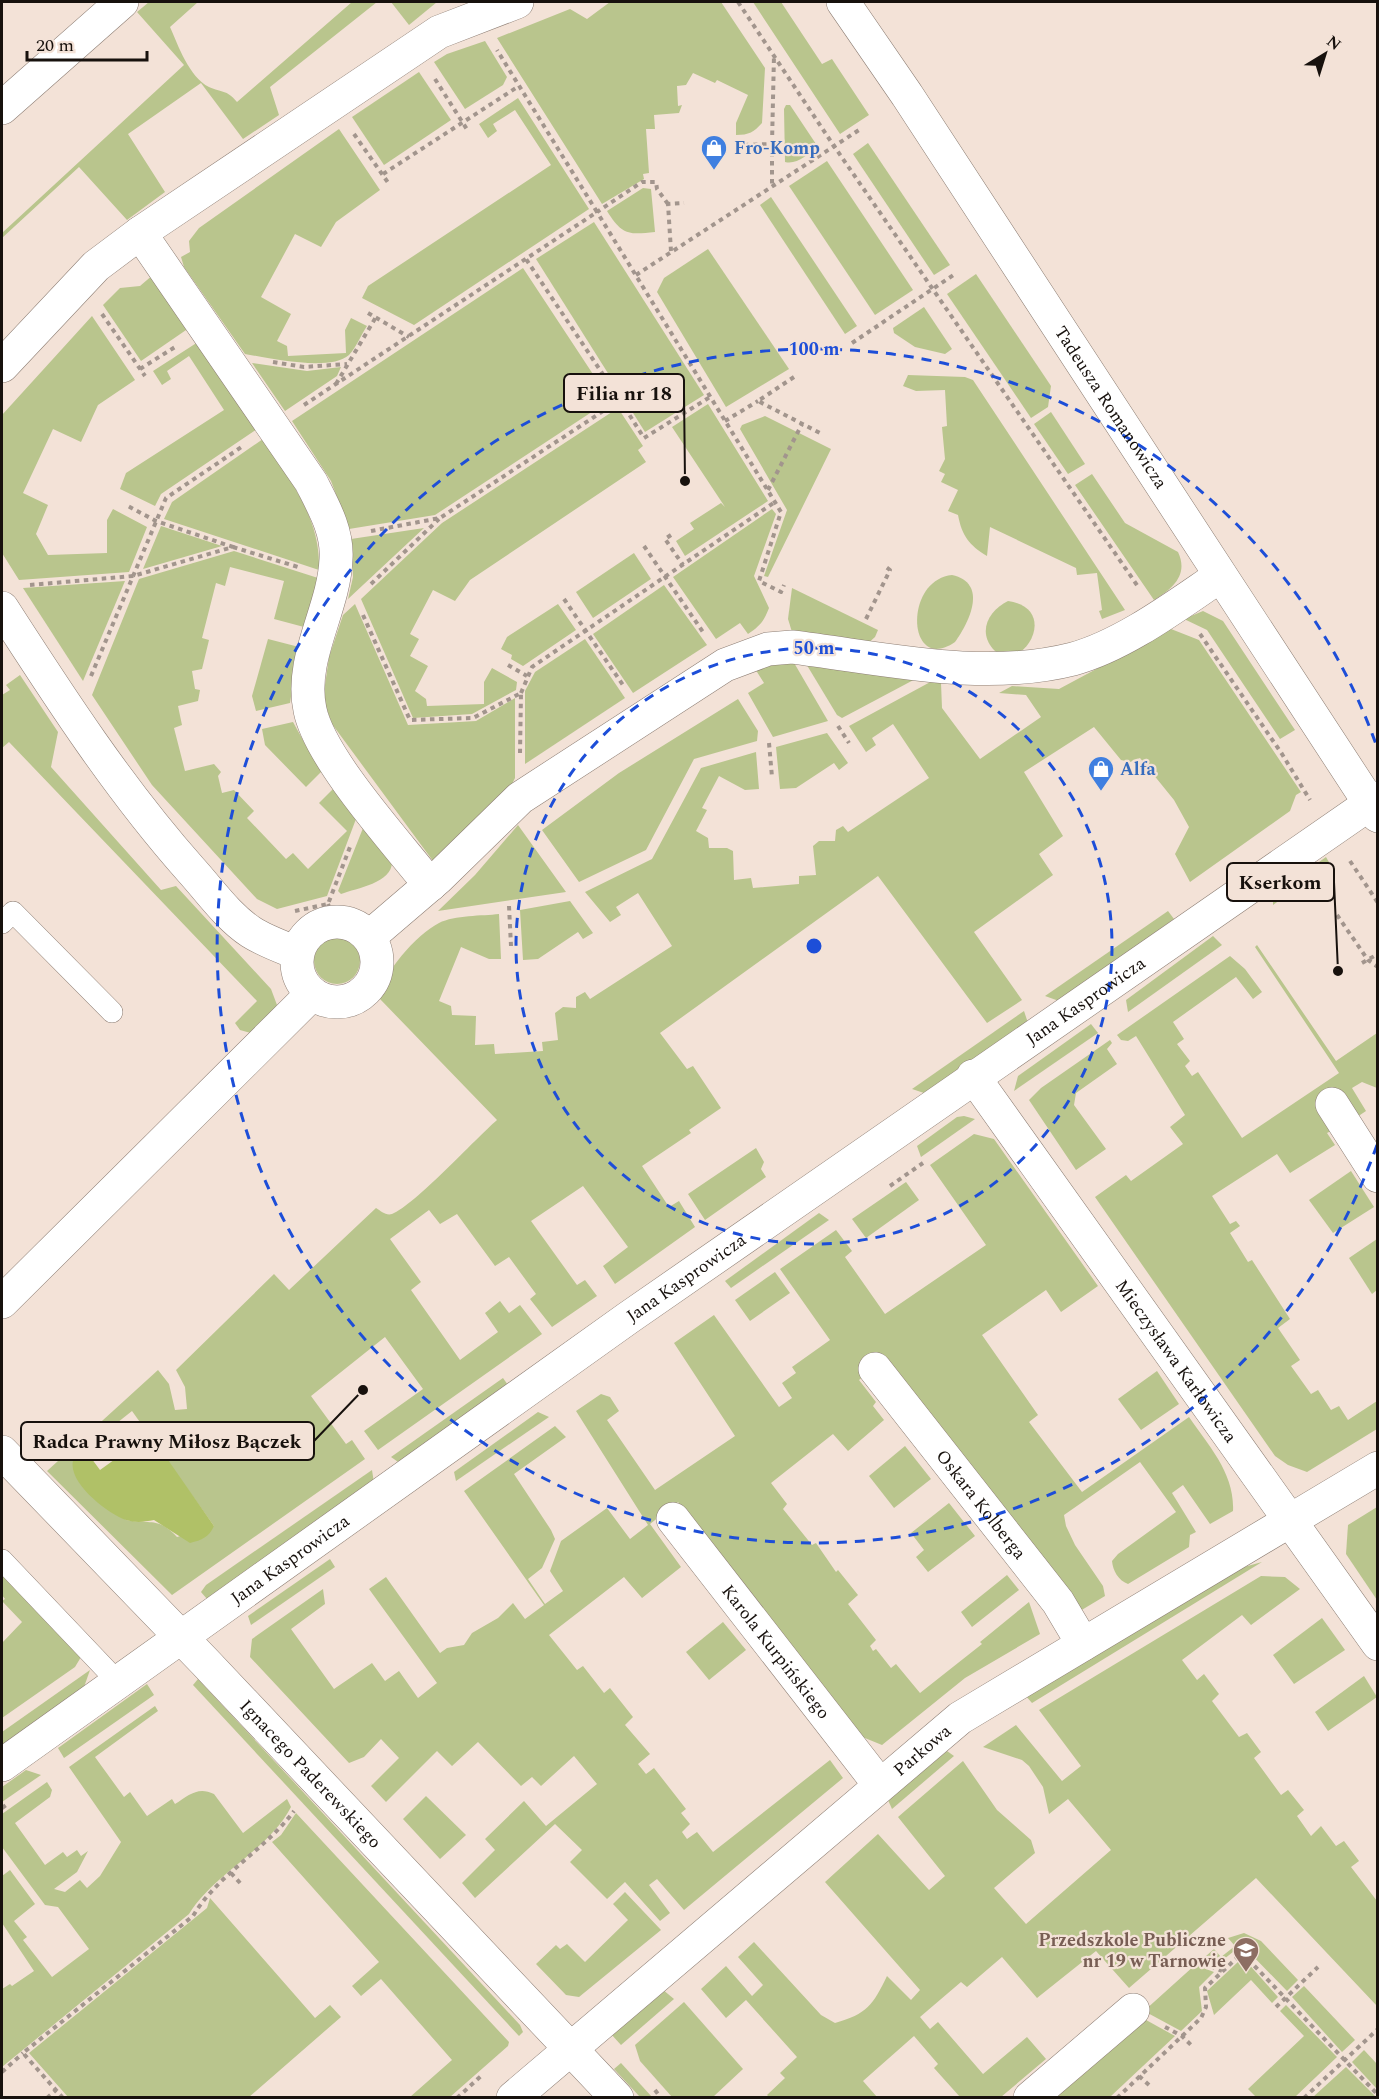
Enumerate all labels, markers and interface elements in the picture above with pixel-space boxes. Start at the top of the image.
scale bar [27,24,147,62]
north arrow [1295,24,1355,84]
text: N [1321,29,1346,56]
text: 20 m [36,32,74,59]
shop icon: Fro-Komp [699,133,729,171]
place label: Fro-Komp [734,135,820,162]
street label: Tadeusza Romanowicza [1048,320,1174,494]
text: 100 m [788,336,840,363]
callout: Filia nr 18 [564,374,684,412]
text: Filia nr 18 [576,379,672,409]
text: 50 m [794,635,834,662]
shop icon: Alfa [1086,754,1116,792]
place label: Alfa [1120,756,1156,783]
callout: Kserkom [1227,863,1334,901]
text: Kserkom [1239,868,1321,898]
centre of rings [804,936,824,956]
street label: Jana Kasprowicza [1020,949,1151,1052]
street label: Jana Kasprowicza [621,1226,752,1329]
street label: Mieczysława Karłowicza [1109,1274,1244,1448]
callout: Radca Prawny Miłosz Bączek [21,1422,314,1460]
text: Radca Prawny Miłosz Bączek [32,1427,302,1457]
street label: Oskara Kolberga [929,1443,1033,1565]
street label: Jana Kasprowicza [225,1507,355,1611]
street label: Karola Kurpińskiego [715,1579,837,1725]
street label: Ignacego Paderewskiego [233,1693,388,1855]
street label: Parkowa [887,1717,957,1783]
place label: Przedszkole Publiczne nr 19 w Tarnowie [1038,1927,1226,1975]
school or university icon: Przedszkole Publiczne nr 19 w Tarnowie [1231,1935,1261,1973]

